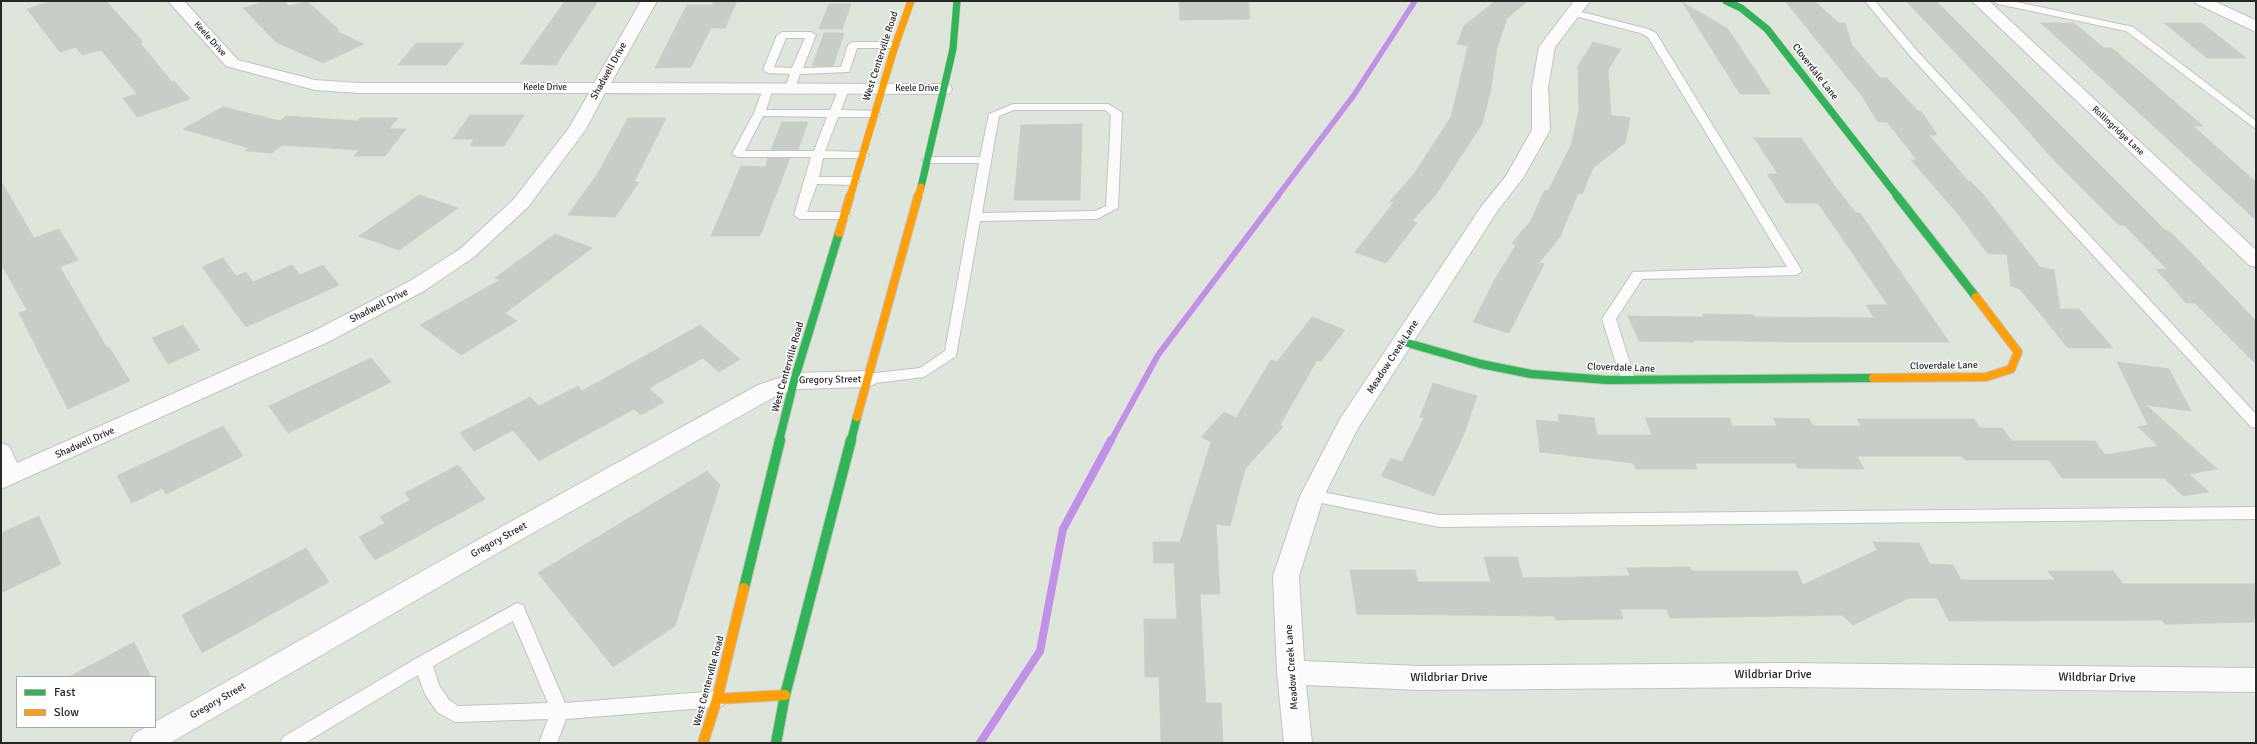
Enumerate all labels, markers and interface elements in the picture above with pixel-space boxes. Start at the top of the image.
street label: West Centerville Road [861,10,901,102]
street label: Keele Drive [191,19,229,59]
street label: Shadwell Drive [588,40,630,102]
street label: Cloverdale Lane [1789,41,1841,103]
street label: Keele Drive [523,83,567,93]
street label: Keele Drive [895,84,939,94]
street label: Rollingridge Lane [2090,104,2146,158]
street label: Shadwell Drive [348,286,410,326]
street label: Meadow Creek Lane [1365,318,1421,396]
street label: West Centerville Road [769,320,807,414]
street label: Cloverdale Lane [1910,359,1978,373]
street label: Cloverdale Lane [1587,361,1655,375]
street label: Gregory Street [799,373,861,387]
street label: Shadwell Drive [53,425,117,461]
street label: Gregory Street [469,520,529,560]
street label: Meadow Creek Lane [1283,624,1301,710]
street label: West Centerville Road [691,634,727,728]
street label: Wildbriar Drive [1734,668,1812,682]
street label: Wildbriar Drive [2058,670,2136,686]
street label: Wildbriar Drive [1410,671,1488,685]
legend [16,676,156,728]
street label: Gregory Street [188,680,248,722]
text: Fast [54,685,75,700]
text: Slow [54,705,79,720]

